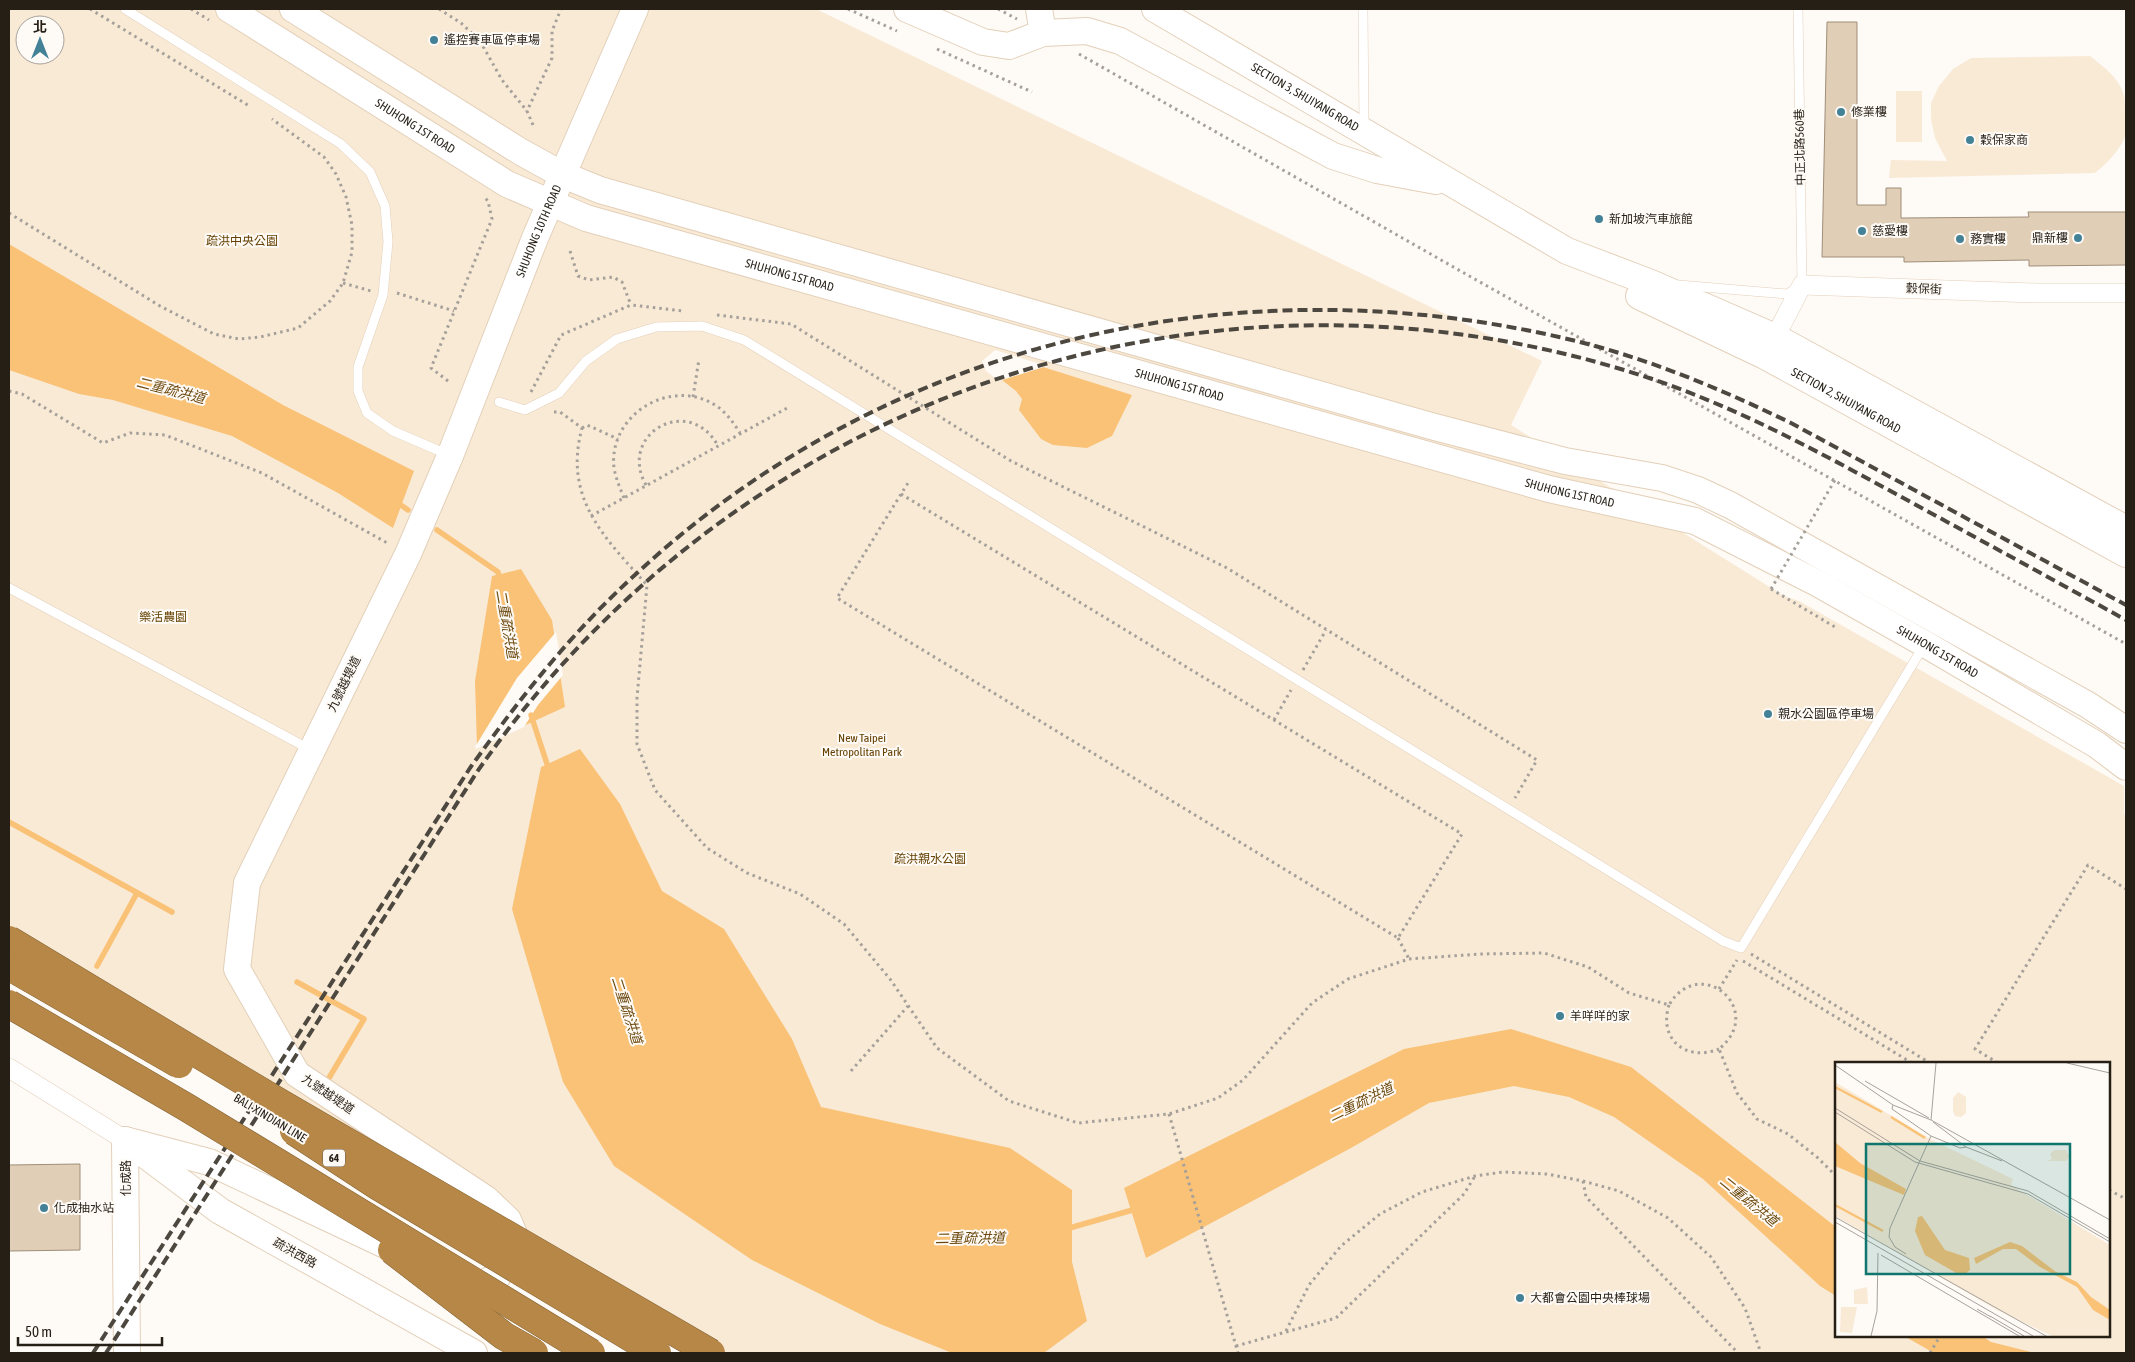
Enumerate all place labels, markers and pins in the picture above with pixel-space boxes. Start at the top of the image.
place label: 遙控賽車區停車場 [444,33,540,47]
marker: 遙控賽車區停車場 [428,34,440,46]
place label: 修業樓 [1851,105,1887,119]
marker: 修業樓 [1835,106,1847,118]
place label: 穀保家商 [1980,133,2028,147]
marker: 穀保家商 [1964,134,1976,146]
place label: 新加坡汽車旅館 [1609,212,1693,226]
marker: 新加坡汽車旅館 [1593,213,1605,225]
place label: 慈愛樓 [1872,224,1908,238]
marker: 慈愛樓 [1856,225,1868,237]
place label: 鼎新樓 [2032,231,2068,245]
place label: 務實樓 [1970,232,2006,246]
marker: 鼎新樓 [2072,232,2084,244]
marker: 務實樓 [1954,233,1966,245]
place label: 親水公園區停車場 [1778,707,1874,721]
marker: 親水公園區停車場 [1762,708,1774,720]
place label: 羊咩咩的家 [1570,1009,1630,1023]
marker: 羊咩咩的家 [1554,1010,1566,1022]
place label: 化成抽水站 [54,1201,114,1215]
marker: 化成抽水站 [38,1202,50,1214]
place label: 大都會公園中央棒球場 [1530,1291,1650,1305]
marker: 大都會公園中央棒球場 [1514,1292,1526,1304]

